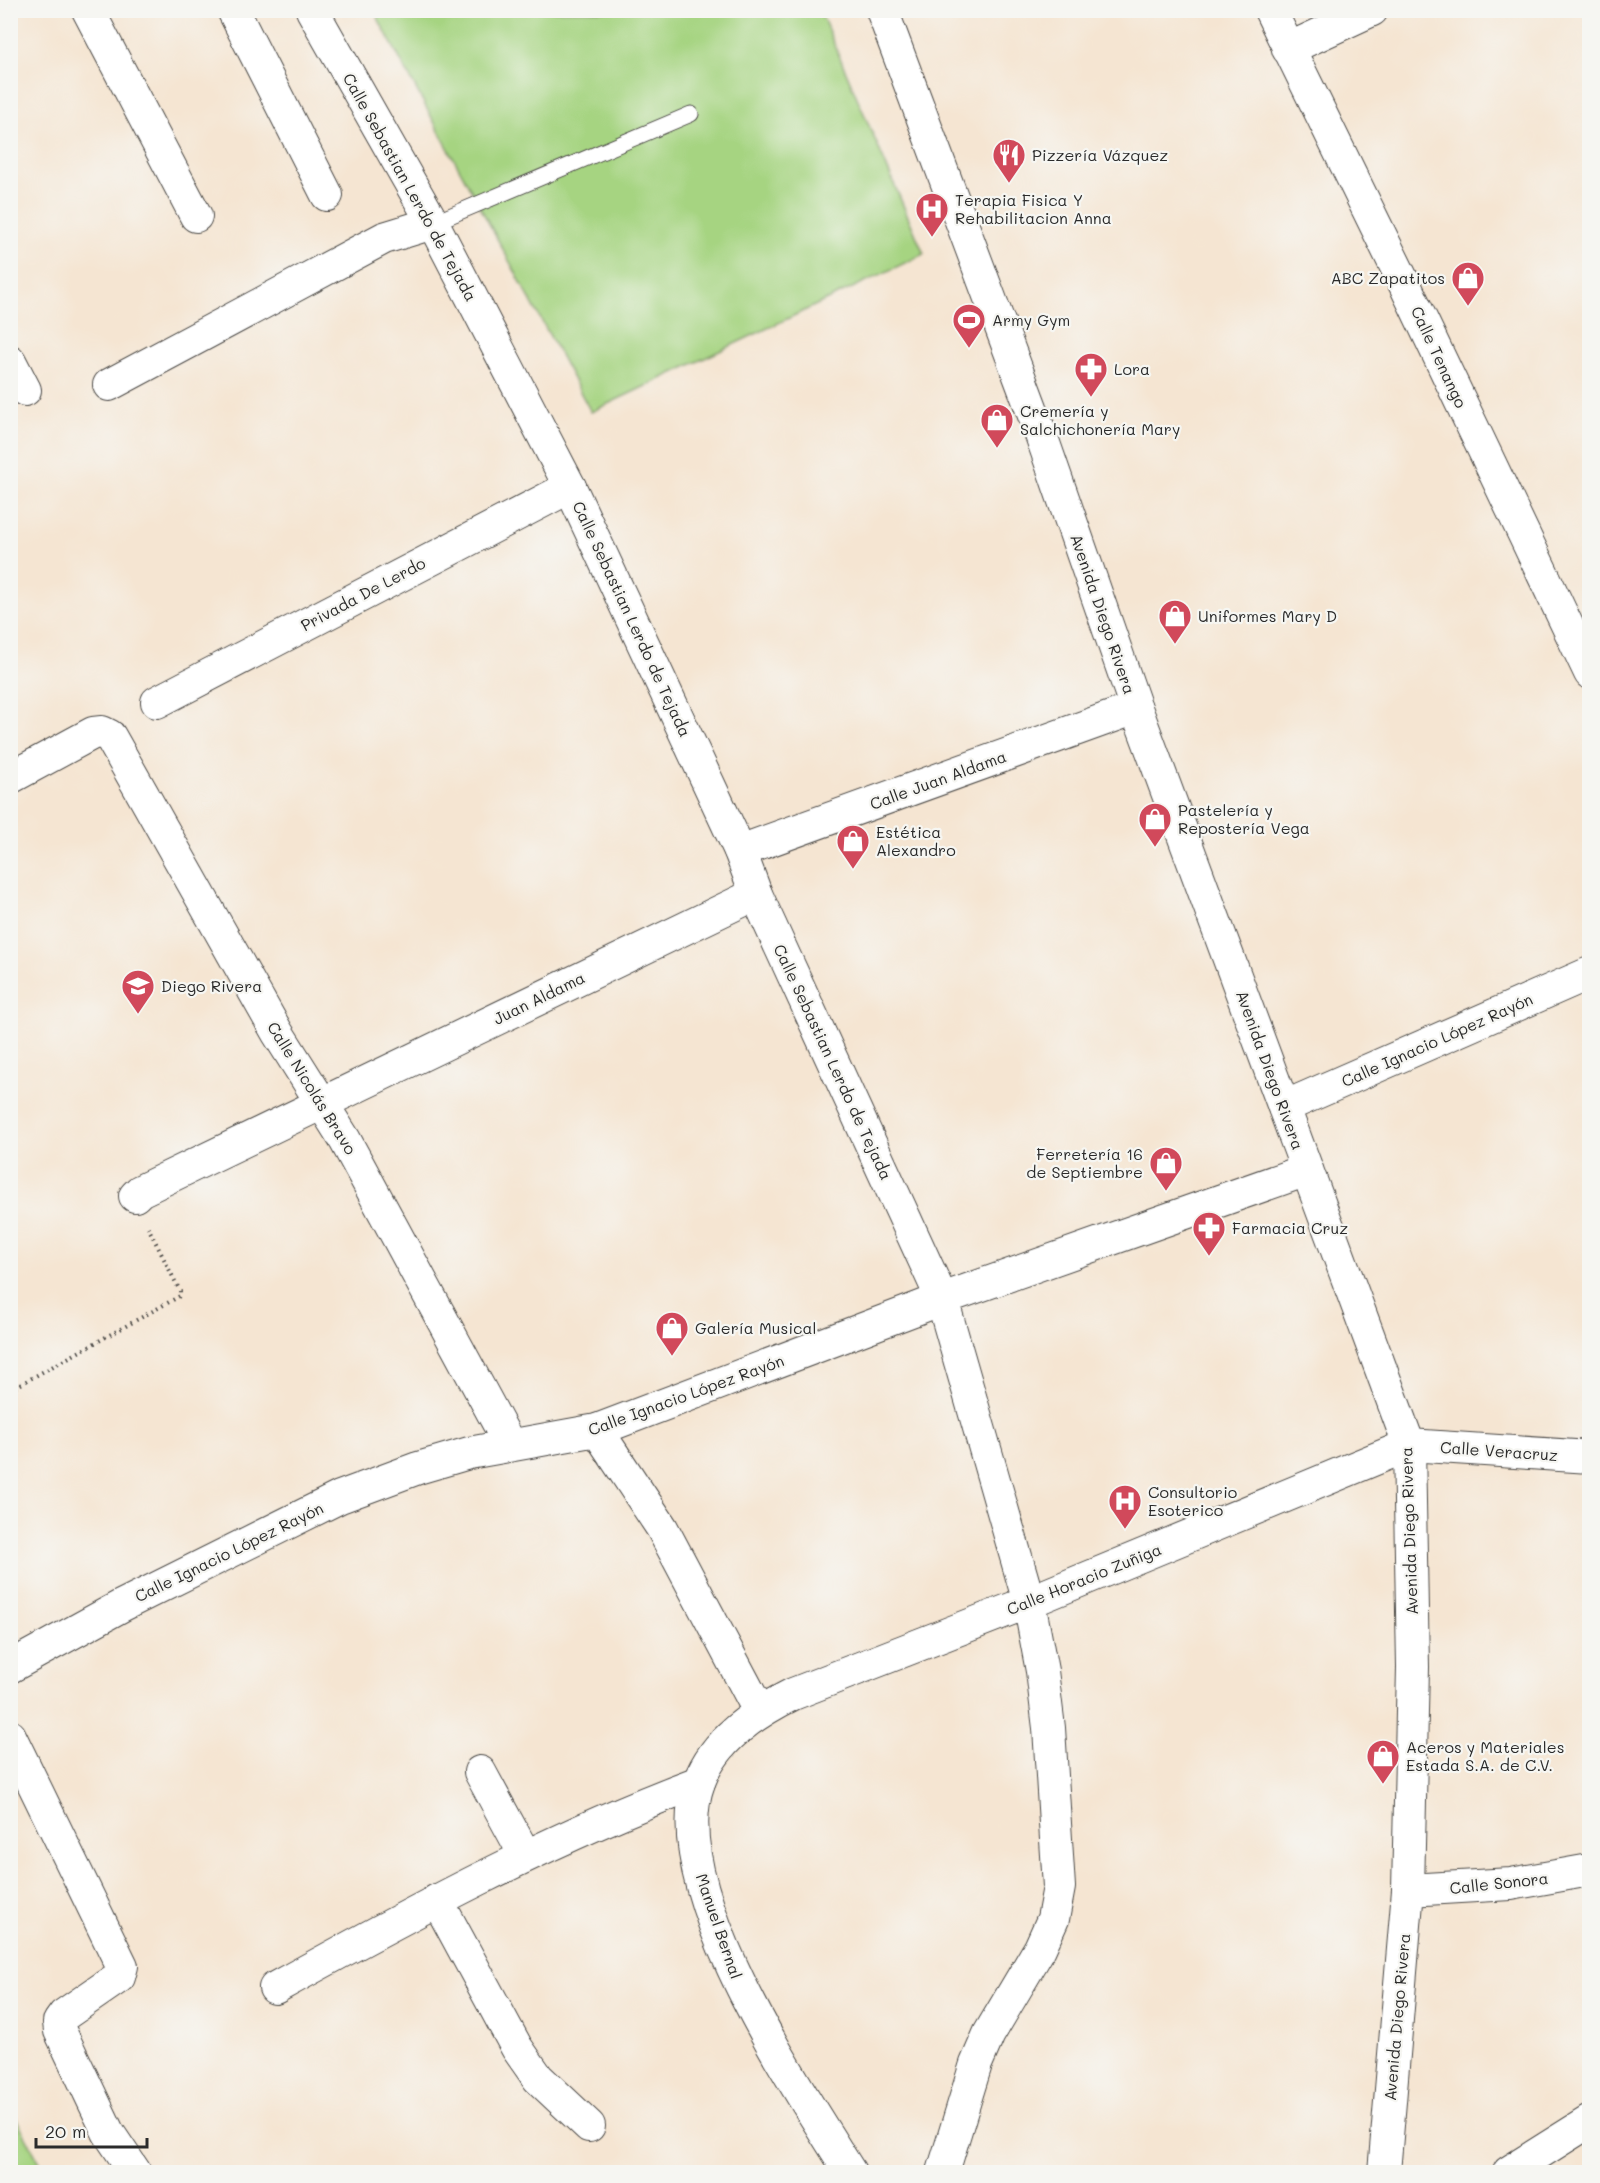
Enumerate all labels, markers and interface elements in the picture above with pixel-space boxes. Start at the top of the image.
street label: Calle Sebastian Lerdo de Tejada [339,69,482,305]
restaurant icon: Pizzería Vázquez [991,137,1027,184]
place label: Pizzería Vázquez [1032,144,1168,165]
place label: Terapia Fisica Y Rehabilitacion Anna [955,189,1112,228]
hospital icon: Terapia Fisica Y Rehabilitacion Anna [914,191,950,238]
shop icon: ABC Zapatitos [1450,260,1486,307]
place label: ABC Zapatitos [1331,267,1445,288]
sports icon: Army Gym [951,302,987,349]
street label: Calle Tenango [1407,303,1472,411]
place label: Army Gym [992,309,1070,330]
pharmacy icon: Lora [1073,351,1109,398]
place label: Lora [1114,358,1150,379]
place label: Cremería y Salchichonería Mary [1020,400,1180,439]
shop icon: Cremería y Salchichonería Mary [979,402,1015,449]
street label: Calle Sebastian Lerdo de Tejada [568,498,696,740]
street label: Avenida Diego Rivera [1066,531,1141,697]
street label: Privada De Lerdo [297,552,429,635]
shop icon: Uniformes Mary D [1157,598,1193,645]
place label: Uniformes Mary D [1198,605,1337,626]
street label: Calle Juan Aldama [867,745,1009,814]
place label: Pastelería y Repostería Vega [1178,799,1310,838]
shop icon: Pastelería y Repostería Vega [1137,801,1173,848]
place label: Estética Alexandro [876,821,956,860]
shop icon: Estética Alexandro [835,823,871,870]
street label: Calle Sebastian Lerdo de Tejada [769,941,897,1183]
street label: Juan Aldama [489,966,588,1029]
school or university icon: Diego Rivera [120,968,156,1015]
place label: Diego Rivera [161,975,262,996]
street label: Avenida Diego Rivera [1232,987,1309,1152]
street label: Calle Ignacio López Rayón [1338,988,1536,1091]
street label: Calle Nicolás Bravo [263,1017,362,1158]
place label: Ferretería 16 de Septiembre [1026,1143,1143,1182]
shop icon: Ferretería 16 de Septiembre [1148,1145,1184,1192]
pharmacy icon: Farmacia Cruz [1191,1210,1227,1257]
place label: Farmacia Cruz [1232,1217,1348,1238]
shop icon: Galería Musical [654,1310,690,1357]
place label: Galería Musical [695,1317,816,1338]
street label: Calle Ignacio López Rayón [585,1349,787,1440]
street label: Calle Veracruz [1440,1436,1559,1465]
street label: Avenida Diego Rivera [1395,1447,1422,1615]
place label: Consultorio Esoterico [1148,1481,1237,1520]
hospital icon: Consultorio Esoterico [1107,1483,1143,1530]
street label: Calle Ignacio López Rayón [131,1497,326,1606]
street label: Calle Horacio Zuñiga [1003,1538,1164,1619]
place label: Aceros y Materiales Estada S.A. de C.V. [1406,1736,1565,1775]
shop icon: Aceros y Materiales Estada S.A. de C.V. [1365,1738,1401,1785]
street label: Calle Sonora [1448,1867,1549,1898]
street label: Manuel Bernal [692,1870,747,1981]
street label: Avenida Diego Rivera [1379,1932,1414,2102]
scale bar [36,2111,147,2149]
text: 20 m [45,2119,86,2143]

